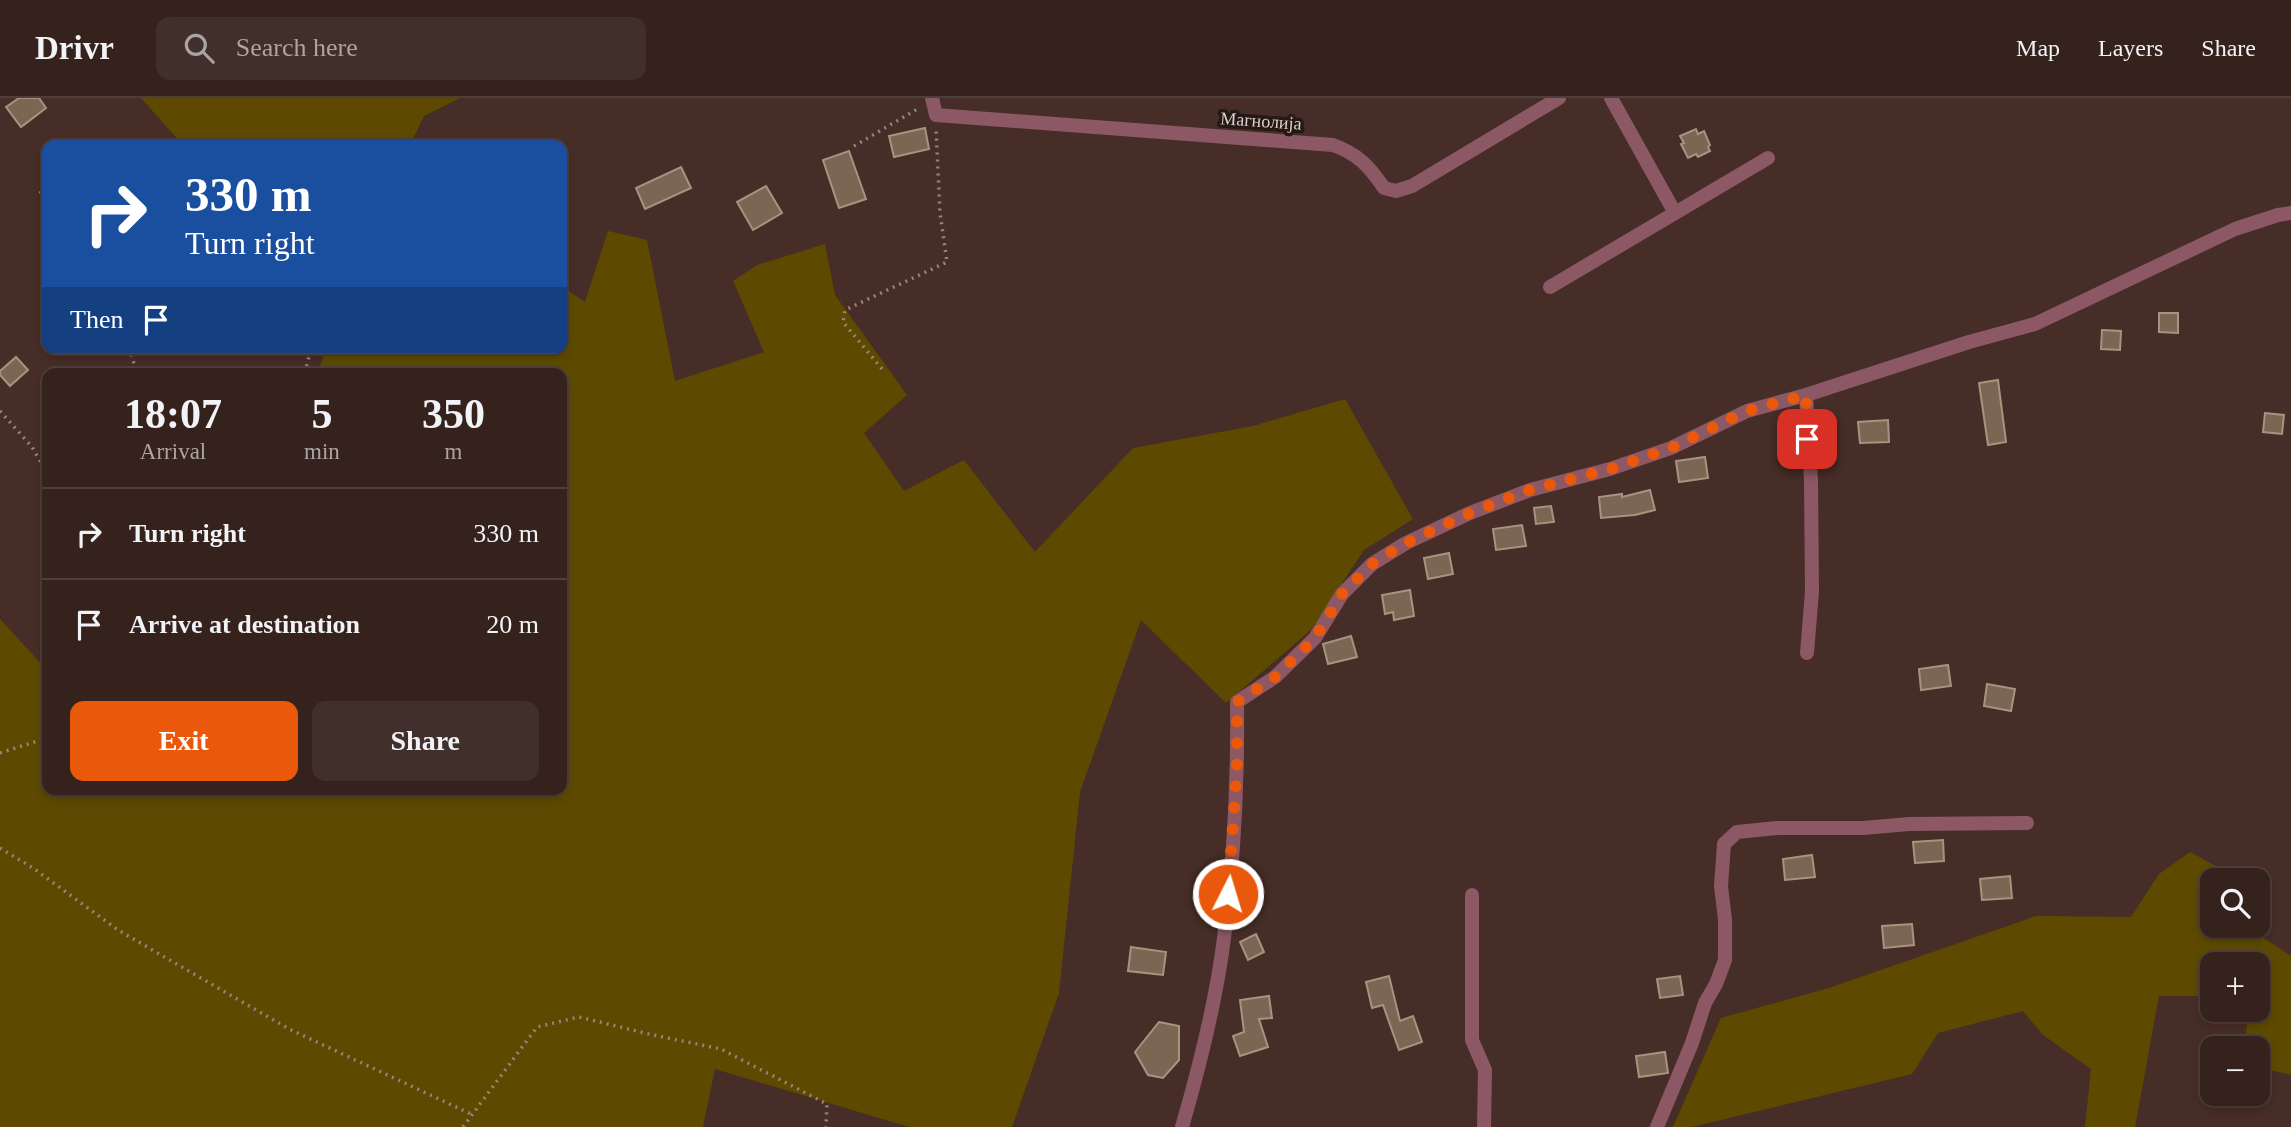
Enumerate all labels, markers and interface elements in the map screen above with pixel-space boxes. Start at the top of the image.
search box [156,17,646,80]
icon: search [180,29,218,67]
text: Drivr [35,30,114,66]
text: Search here [236,33,358,62]
text: Map [2016,35,2060,61]
text: Layers [2098,35,2163,61]
text: Share [2201,35,2256,61]
street label: Магнолија [1220,108,1302,134]
text: 330 m [185,167,312,222]
icon: right [70,168,161,259]
text: Turn right [185,225,315,261]
icon: arrive [137,301,175,339]
text: Then [70,305,123,334]
text: 18:07 [124,391,222,437]
text: 5 [311,391,332,437]
text: 350 [422,391,485,437]
pin [1777,409,1837,469]
icon: arrive [1788,420,1826,458]
text: Arrival [140,439,206,464]
text: min [304,439,340,464]
text: m [444,439,462,464]
icon: right [70,515,108,553]
text: Turn right [129,519,246,548]
text: 330 m [473,519,539,548]
icon: arrive [70,606,108,644]
text: Arrive at destination [129,610,360,639]
text: 20 m [486,610,539,639]
button: Exit [70,701,298,781]
button: Share [312,701,539,781]
position arrow [1191,857,1265,931]
map controls [2200,868,2270,1106]
button: search [2200,868,2270,938]
button: + [2200,952,2270,1022]
button: − [2200,1036,2270,1106]

